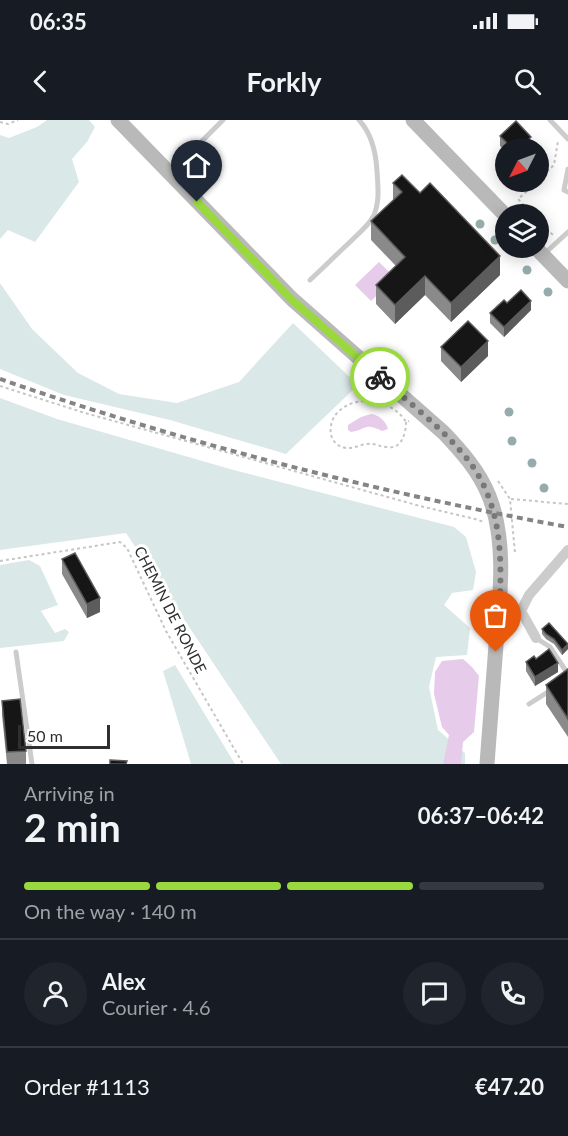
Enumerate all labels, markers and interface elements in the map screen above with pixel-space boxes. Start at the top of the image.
text: 06:35 [30,8,87,35]
icon: back [24,65,57,98]
text: Forkly [246,65,322,98]
icon: search [511,65,544,98]
north arrow [495,138,549,192]
map controls [495,138,549,258]
pin [171,140,222,202]
icon: home [180,149,213,182]
button: layers [495,204,549,258]
courier [350,347,410,407]
icon: bike [364,361,397,394]
street label: CHEMIN DE RONDE [131,543,211,676]
pin [470,590,521,652]
icon: bag [479,599,512,632]
scale bar [18,722,110,750]
text: 50 m [27,726,63,745]
text: Arriving in [24,781,115,805]
text: 06:37–06:42 [418,802,544,829]
text: 2 min [24,804,121,850]
text: On the way · 140 m [24,899,197,923]
button: person [24,962,87,1025]
button: chat [403,962,466,1025]
button: phone [481,962,544,1025]
text: Alex [102,968,146,995]
text: Courier · 4.6 [102,995,211,1019]
text: Order #1113 [24,1073,150,1100]
text: €47.20 [475,1073,544,1100]

